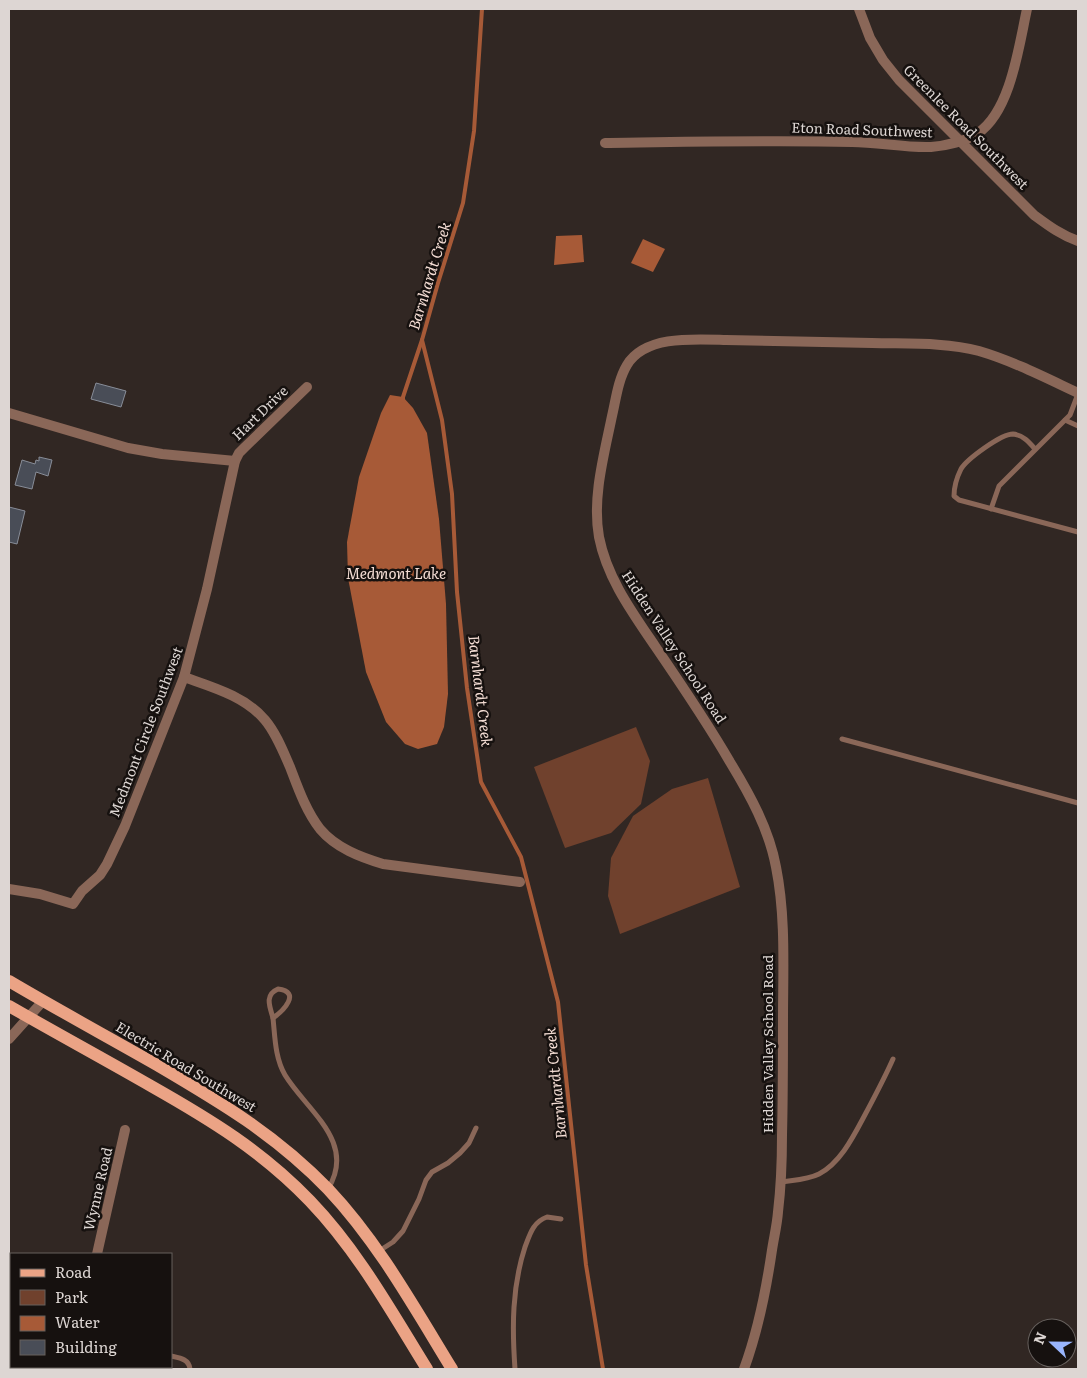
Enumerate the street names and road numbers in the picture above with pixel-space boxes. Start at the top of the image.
street label: Greenlee Road Southwest [900,59,1034,194]
street label: Eton Road Southwest [791,117,933,141]
street label: Hart Drive [227,380,292,444]
street label: Hidden Valley School Road [618,566,732,727]
street label: Medmont Circle Southwest [103,643,187,820]
street label: Hidden Valley School Road [757,954,777,1133]
street label: Electric Road Southwest [112,1016,261,1116]
street label: Wynne Road [78,1145,116,1233]

